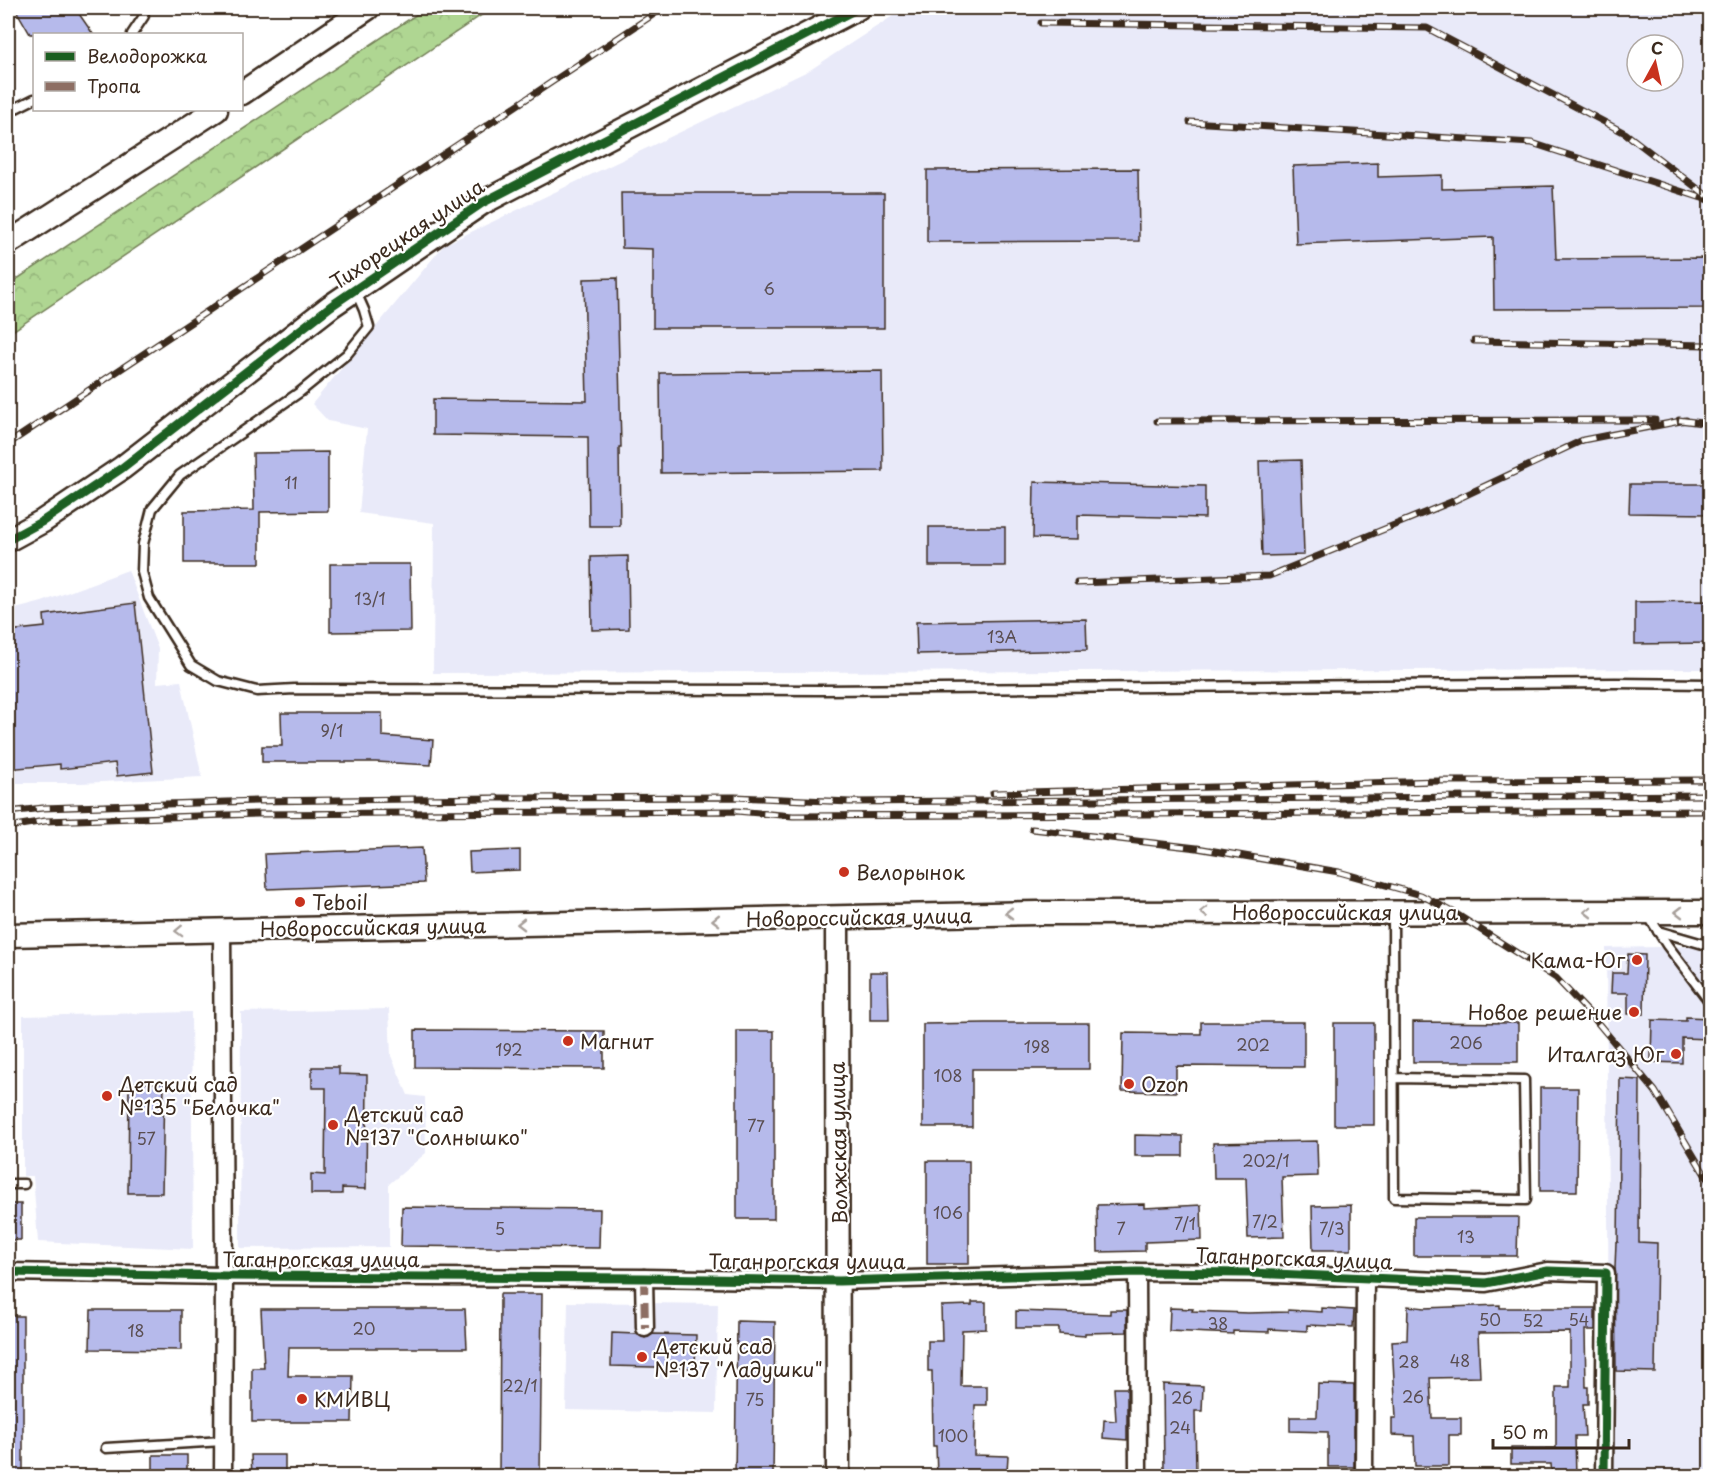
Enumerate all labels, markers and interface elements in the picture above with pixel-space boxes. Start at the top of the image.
legend [33,33,243,111]
north arrow [1625,33,1685,93]
text: С [1650,34,1665,60]
text: Велодорожка [87,42,208,69]
text: Тропа [87,72,140,99]
street label: Тихорецкая улица [324,171,490,297]
house number: 6 [763,276,775,300]
house number: 11 [284,470,298,494]
house number: 13/1 [354,586,386,610]
house number: 13А [987,624,1017,648]
house number: 9/1 [320,718,344,742]
place label: Велорынок [856,857,965,887]
marker: Велорынок [837,865,851,879]
place label: Teboil [312,887,368,917]
marker: Teboil [293,895,307,909]
street label: Новороссийская улица [1232,897,1459,927]
street label: Новороссийская улица [746,900,973,934]
one-way arrow [1200,906,1209,918]
one-way arrow [1584,906,1593,918]
one-way arrow [1674,906,1683,918]
one-way arrow [1005,907,1014,920]
street label: Новороссийская улица [260,910,487,944]
one-way arrow [711,914,720,926]
one-way arrow [516,918,525,930]
one-way arrow [174,925,183,937]
place label: Кама-Юг [1531,945,1626,975]
marker: Кама-Юг [1630,953,1644,967]
place label: Новое решение [1468,997,1622,1027]
marker: Новое решение [1627,1005,1641,1019]
place label: Магнит [580,1026,654,1056]
house number: 206 [1449,1030,1483,1054]
house number: 202 [1236,1032,1270,1056]
marker: Магнит [561,1034,575,1048]
house number: 198 [1024,1034,1050,1058]
house number: 192 [495,1037,523,1061]
place label: Италгаз Юг [1547,1039,1665,1069]
marker: Италгаз Юг [1669,1047,1683,1061]
street label: Волжская улица [822,1061,854,1225]
house number: 108 [934,1063,962,1087]
place label: Детский сад №135 "Белочка" [118,1069,280,1122]
place label: Ozon [1141,1069,1189,1099]
marker: Ozon [1122,1077,1136,1091]
marker: Детский сад №135 "Белочка" [100,1089,114,1103]
place label: Детский сад №137 "Солнышко" [344,1099,528,1152]
house number: 77 [747,1113,765,1137]
marker: Детский сад №137 "Солнышко" [326,1118,340,1132]
house number: 57 [136,1126,156,1150]
house number: 202/1 [1242,1148,1290,1172]
house number: 106 [933,1200,963,1224]
house number: 7/2 [1252,1209,1278,1233]
house number: 7/1 [1174,1211,1196,1235]
house number: 5 [495,1216,505,1240]
house number: 7 [1116,1216,1126,1240]
house number: 7/3 [1319,1216,1345,1240]
house number: 13 [1457,1224,1475,1248]
street label: Таганрогская улица [1195,1240,1393,1276]
street label: Таганрогская улица [222,1244,420,1274]
street label: Таганрогская улица [708,1246,906,1276]
house number: 50 [1479,1307,1501,1331]
house number: 54 [1569,1307,1589,1331]
house number: 52 [1522,1308,1544,1332]
house number: 38 [1208,1311,1228,1335]
house number: 20 [353,1316,375,1340]
house number: 18 [127,1318,145,1342]
place label: Детский сад №137 "Ладушки" [653,1331,823,1384]
house number: 48 [1450,1348,1470,1372]
house number: 28 [1398,1349,1420,1373]
marker: Детский сад №137 "Ладушки" [635,1350,649,1364]
house number: 22/1 [502,1373,538,1397]
place label: КМИВЦ [314,1384,390,1414]
house number: 26 [1402,1384,1424,1408]
house number: 26 [1171,1385,1193,1409]
house number: 75 [746,1387,764,1411]
marker: КМИВЦ [295,1392,309,1406]
scale bar [1493,1412,1630,1450]
house number: 24 [1169,1415,1191,1439]
text: 50 m [1502,1418,1549,1445]
house number: 100 [938,1423,968,1447]

